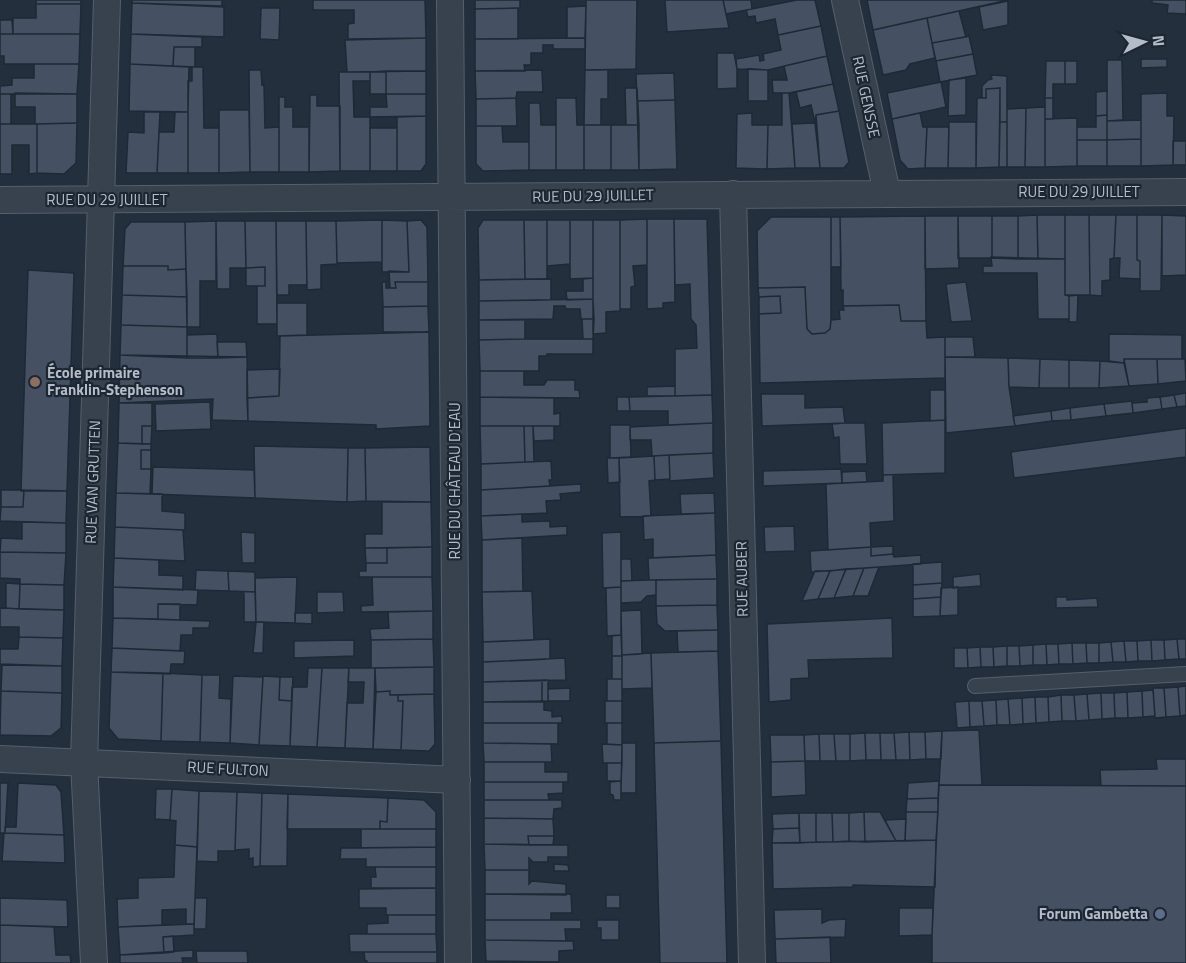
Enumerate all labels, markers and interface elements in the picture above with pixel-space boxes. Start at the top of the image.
north arrow [1114,12,1174,72]
text: N [1147,34,1171,47]
street label: RUE GENSSE [847,54,886,140]
street label: RUE DU 29 JUILLET [1018,180,1140,203]
street label: RUE DU 29 JUILLET [532,183,654,208]
street label: RUE DU 29 JUILLET [46,188,168,211]
place label: École primaire Franklin-Stephenson [47,361,183,401]
marker: École primaire Franklin-Stephenson [28,375,42,389]
street label: RUE DU CHÂTEAU D'EAU [443,402,466,560]
street label: RUE VAN GRUTTEN [79,420,106,544]
street label: RUE AUBER [729,541,754,617]
street label: RUE FULTON [187,755,269,782]
place label: Forum Gambetta [1039,902,1148,925]
marker: Forum Gambetta [1153,907,1167,921]

